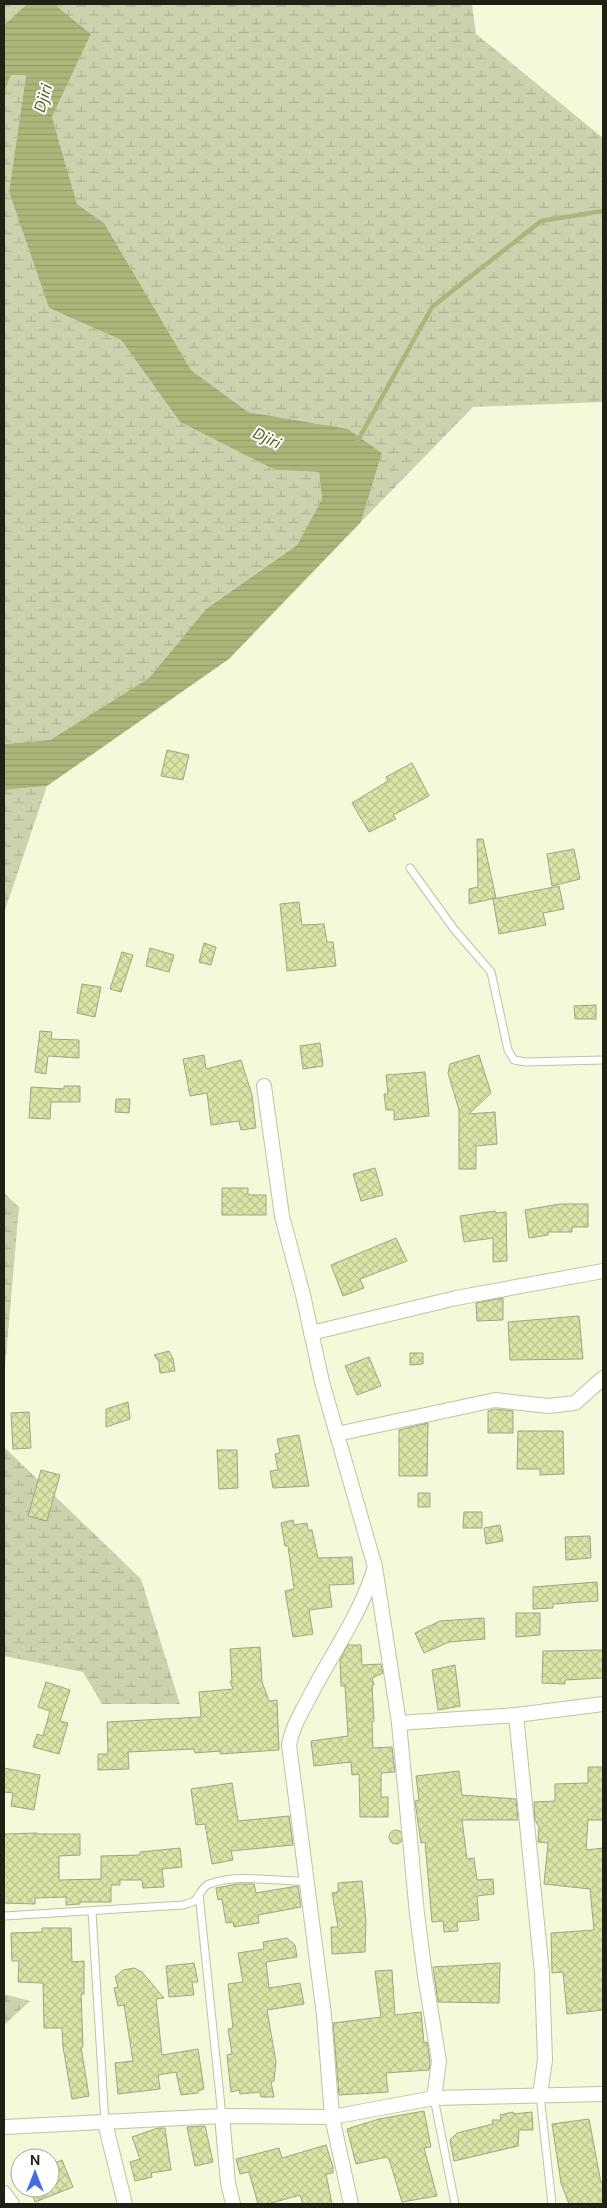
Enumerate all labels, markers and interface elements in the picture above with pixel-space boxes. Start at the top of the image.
water label: Djiri [29,80,57,115]
water label: Djiri [249,422,286,454]
north arrow [10,2148,60,2198]
text: N [30,2151,40,2169]

